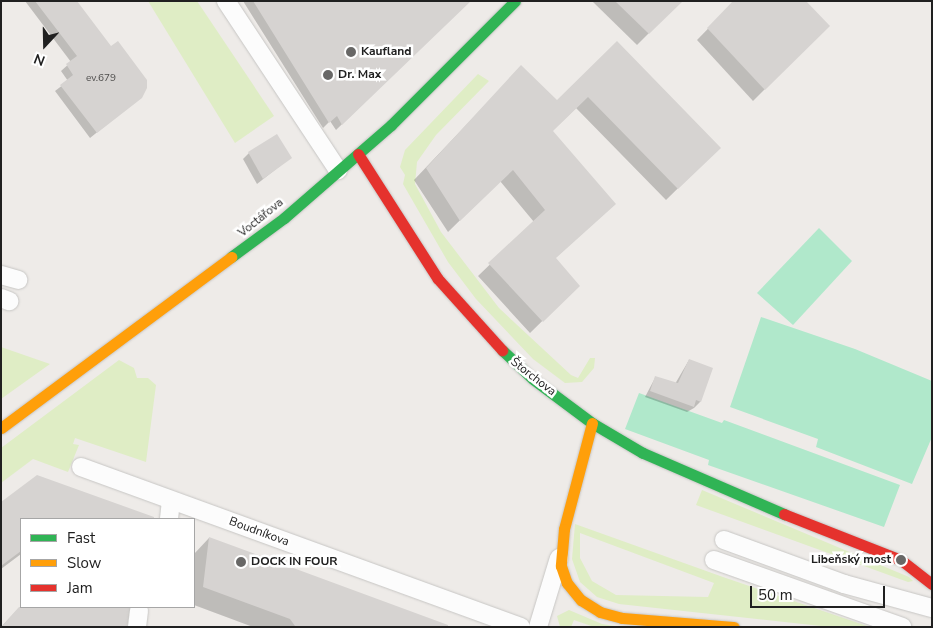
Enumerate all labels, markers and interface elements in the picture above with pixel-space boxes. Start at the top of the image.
north arrow [20,20,70,70]
place label: Kaufland [361,45,411,59]
marker: Kaufland [345,46,357,58]
text: N [31,49,48,70]
place label: Dr. Max [338,68,381,82]
marker: Dr. Max [322,69,334,81]
house number: ev.679 [86,73,116,85]
street label: Voctářova [236,196,286,240]
street label: Štorchova [507,355,559,399]
street label: Boudníkova [227,514,291,550]
legend [20,518,195,608]
text: Fast [67,528,95,548]
text: Slow [67,553,101,573]
place label: Libeňský most [811,553,891,567]
marker: Libeňský most [895,554,907,566]
place label: DOCK IN FOUR [251,555,338,569]
marker: DOCK IN FOUR [235,556,247,568]
scale bar [753,576,888,608]
text: Jam [67,578,93,598]
text: 50 m [758,585,793,605]

